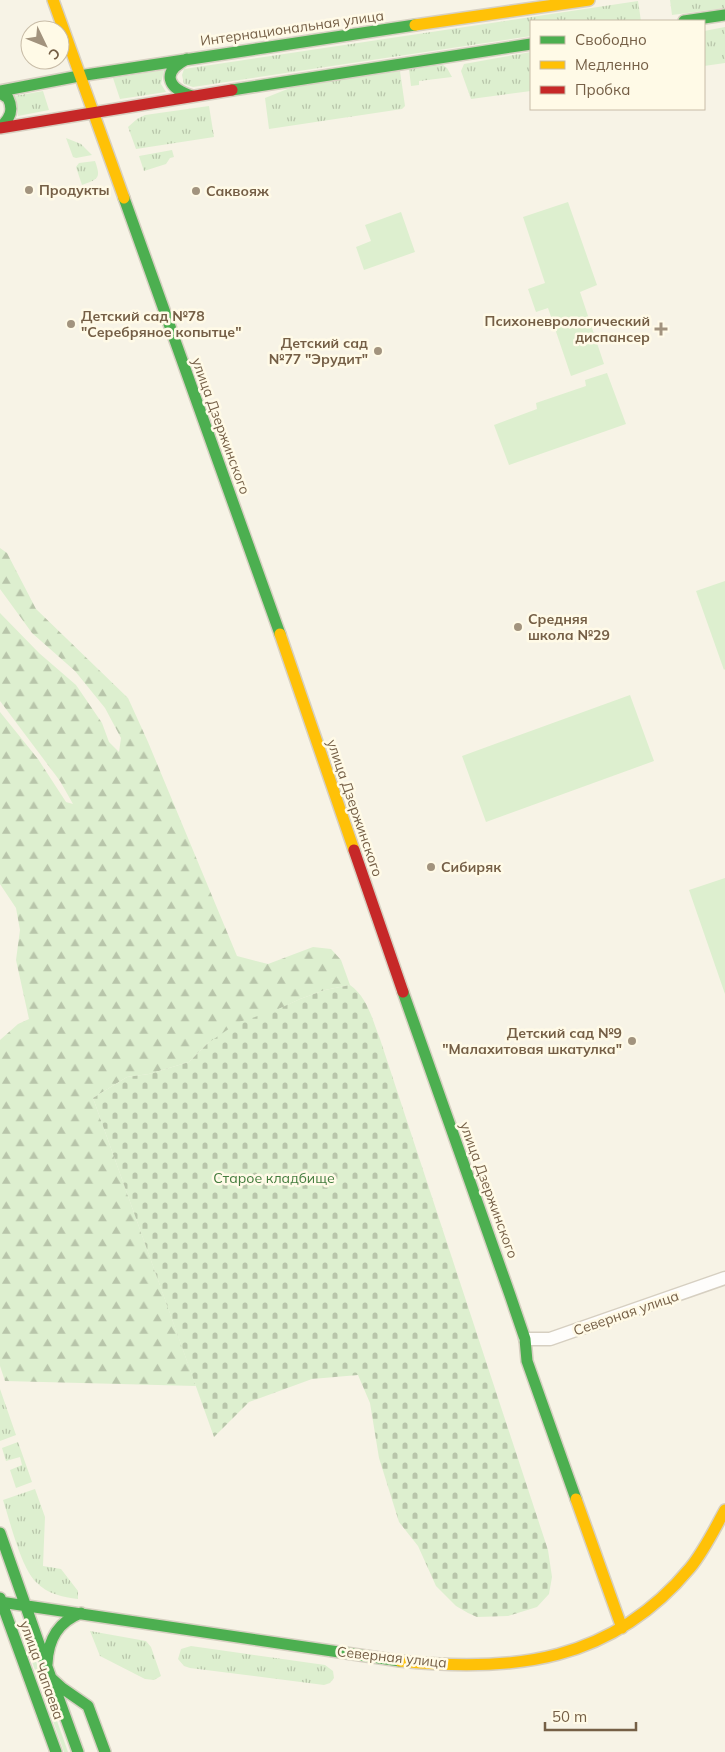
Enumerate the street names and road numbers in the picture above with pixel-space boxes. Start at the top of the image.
street label: Интернациональная улица [199,6,385,50]
street label: улица Дзержинского [188,355,254,497]
street label: улица Дзержинского [323,737,387,879]
street label: улица Дзержинского [456,1119,522,1261]
street label: Северная улица [571,1287,681,1339]
street label: улица Чапаева [16,1618,68,1722]
street label: Северная улица [336,1642,448,1672]

